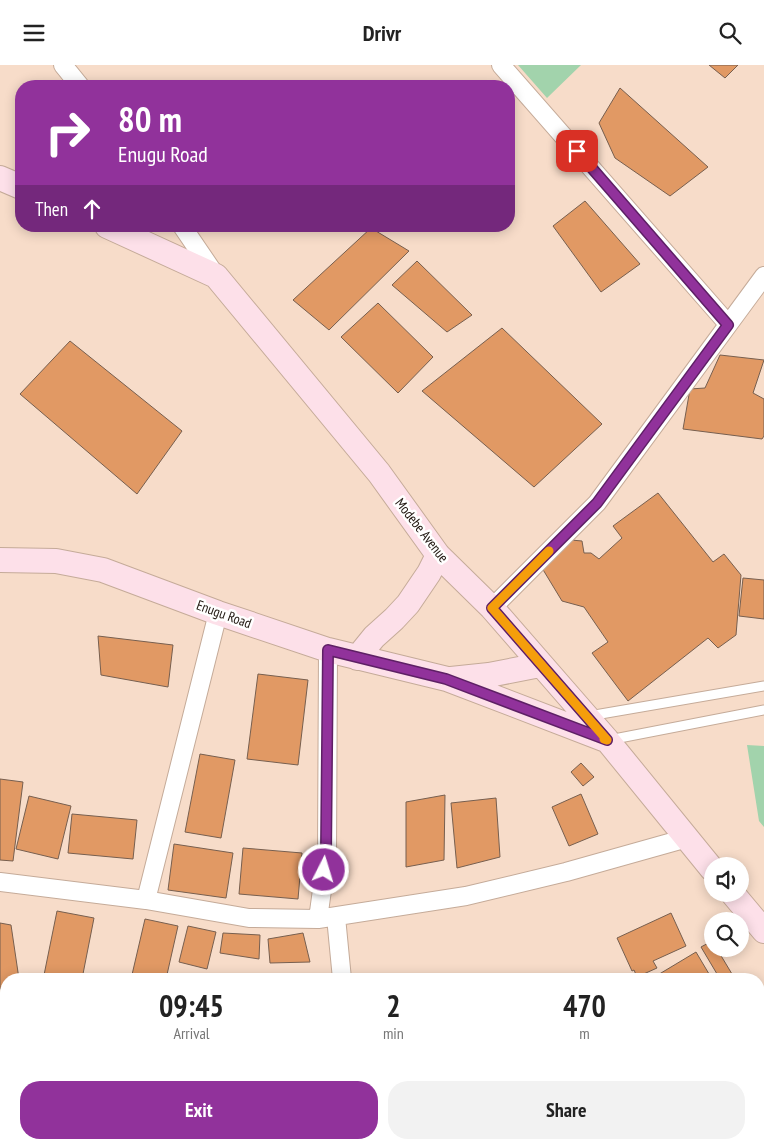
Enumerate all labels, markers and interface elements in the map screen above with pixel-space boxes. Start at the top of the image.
icon: menu [20,19,48,47]
text: Drivr [363,19,401,47]
icon: search [716,19,744,47]
text: 80 m [118,96,182,142]
icon: right [35,100,100,165]
pin [556,130,598,172]
icon: arrive [563,137,591,165]
text: Enugu Road [118,140,208,168]
icon: ahead [78,195,106,223]
text: Then [35,197,68,221]
street label: Modebe Avenue [391,494,453,566]
street label: Enugu Road [194,596,254,632]
position arrow [297,843,349,895]
map controls [704,857,749,957]
button: sound [704,857,749,902]
button: search [704,912,749,957]
text: 09:45 [159,986,224,1025]
text: 2 [386,986,401,1025]
text: 470 [563,986,606,1025]
text: Arrival [173,1023,210,1043]
text: min [383,1023,404,1043]
text: m [579,1023,590,1043]
button: Exit [20,1081,378,1139]
button: Share [388,1081,745,1139]

